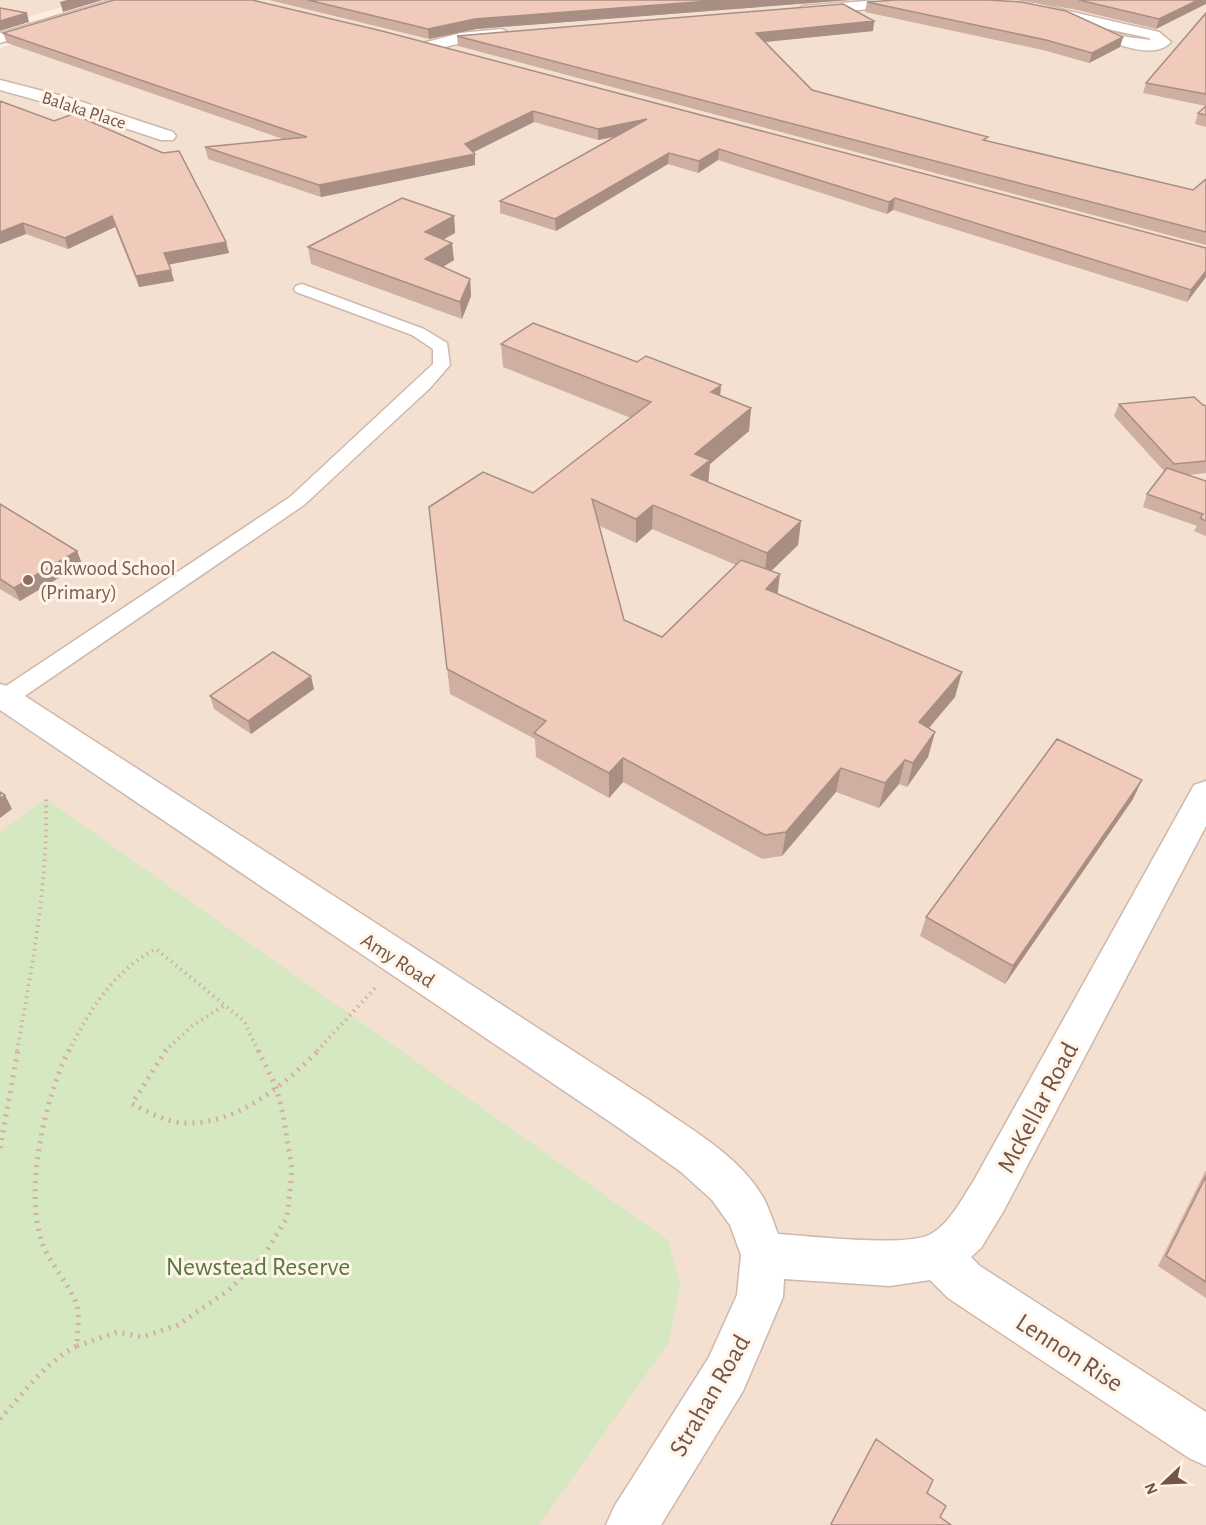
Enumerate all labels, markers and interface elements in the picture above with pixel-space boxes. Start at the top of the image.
street label: Balaka Place [39,89,128,133]
place label: Oakwood School (Primary) [40,558,176,603]
marker: Oakwood School (Primary) [21,573,35,587]
street label: Amy Road [357,929,438,992]
street label: McKellar Road [993,1038,1083,1177]
park label: Newstead Reserve [166,1254,350,1280]
street label: Lennon Rise [1011,1309,1128,1397]
street label: Strahan Road [665,1330,755,1461]
north arrow [1134,1453,1194,1513]
text: N [1142,1480,1161,1497]

